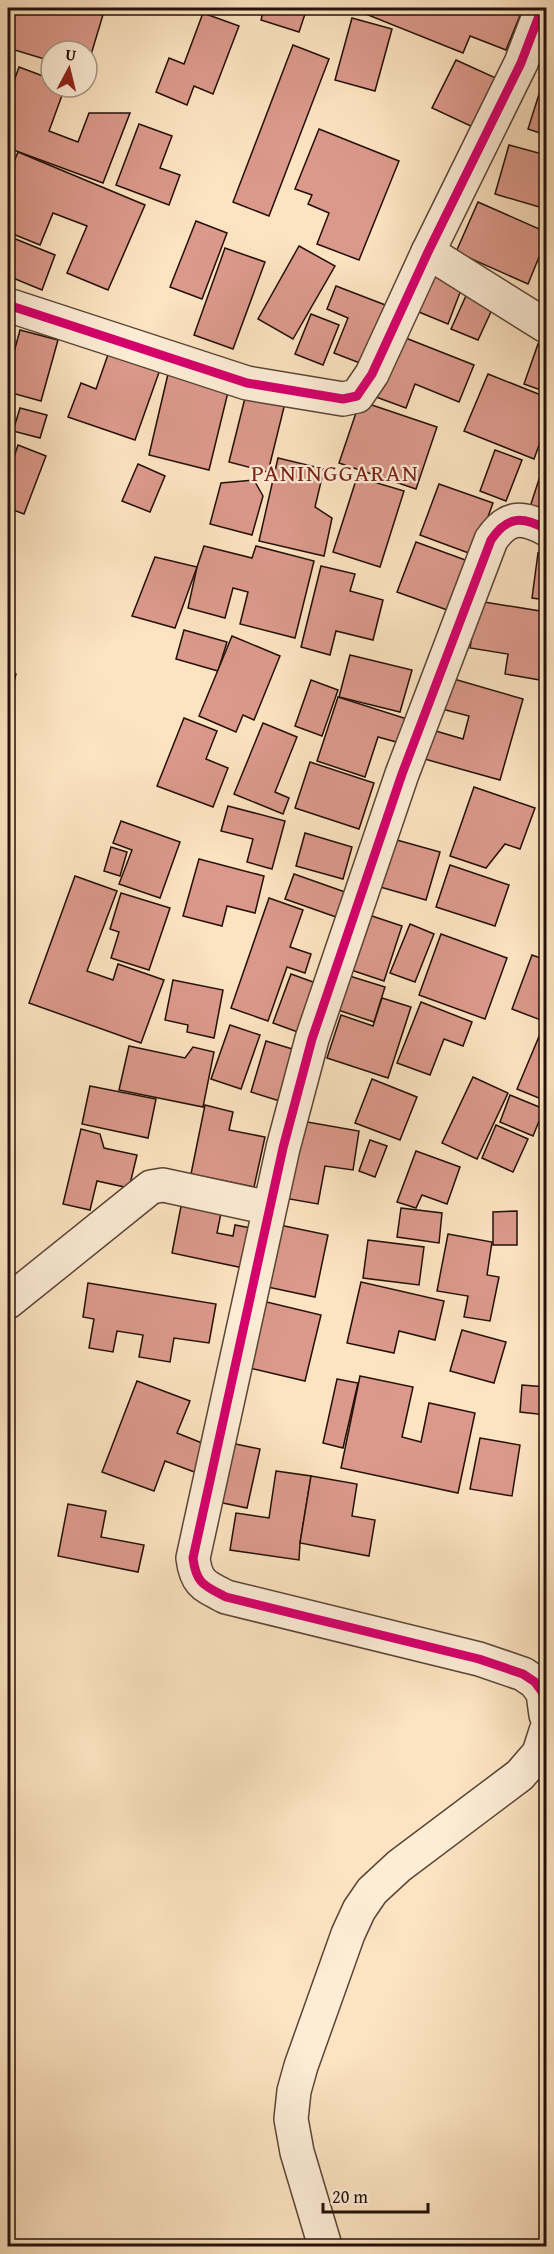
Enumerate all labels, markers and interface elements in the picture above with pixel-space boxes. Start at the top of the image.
north arrow [39,39,99,99]
text: U [64,42,78,67]
district label: PANINGGARAN [251,455,419,490]
scale bar [323,2176,428,2214]
text: 20 m [332,2183,368,2210]

